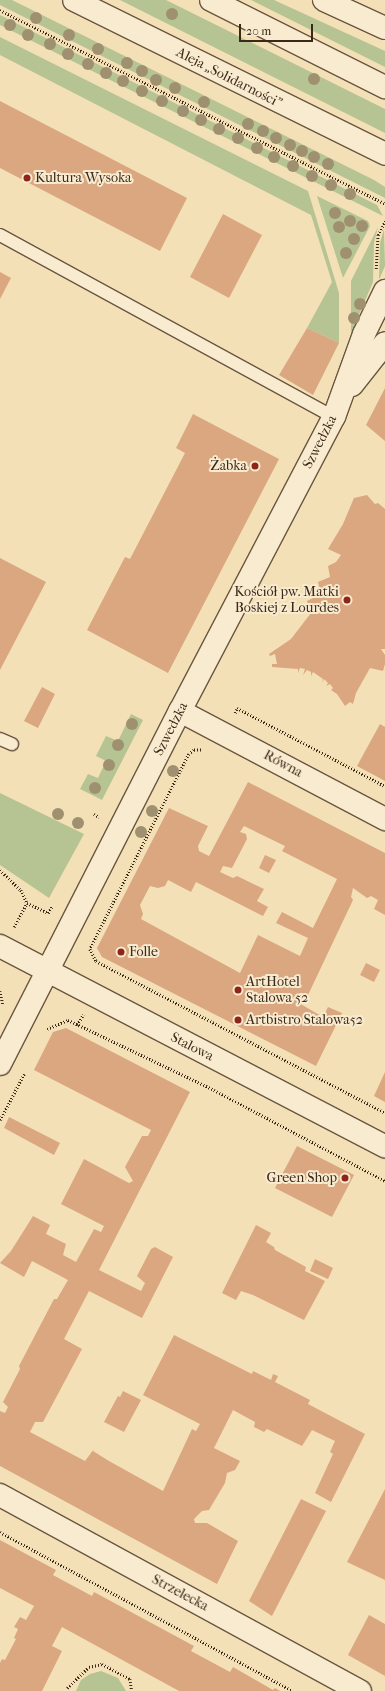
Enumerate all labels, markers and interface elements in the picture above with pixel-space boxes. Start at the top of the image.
scale bar [241,16,315,42]
text: 20 m [246,24,271,38]
street label: Aleja „Solidarności” [173,44,285,112]
place label: Kultura Wysoka [35,170,132,186]
marker: Kultura Wysoka [22,173,32,183]
street label: Szwedzka [299,412,341,472]
place label: Żabka [210,458,247,474]
marker: Żabka [250,461,260,471]
place label: Kościół pw. Matki Boskiej z Lourdes [234,584,339,616]
marker: Kościół pw. Matki Boskiej z Lourdes [342,595,352,605]
street label: Szwedzka [150,699,192,759]
street label: Równa [261,747,305,781]
place label: Folle [129,944,158,960]
marker: Folle [116,947,126,957]
place label: ArtHotel Stalowa 52 [246,974,308,1006]
marker: ArtHotel Stalowa 52 [233,985,243,995]
place label: Artbistro Stalowa52 [246,1012,363,1028]
marker: Artbistro Stalowa52 [233,1015,243,1025]
street label: Stalowa [168,1029,216,1065]
place label: Green Shop [267,1170,337,1186]
marker: Green Shop [340,1173,350,1183]
street label: Strzelecka [149,1571,211,1615]

